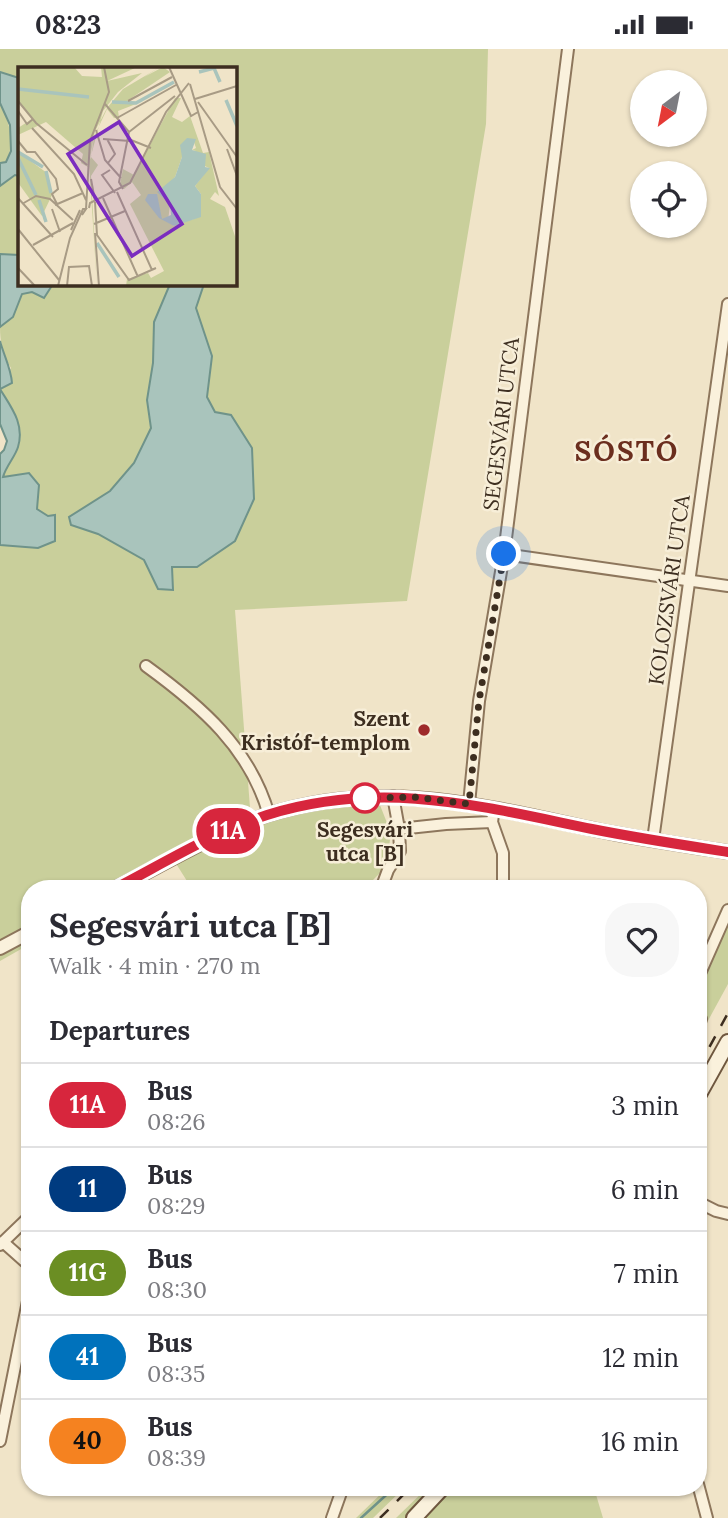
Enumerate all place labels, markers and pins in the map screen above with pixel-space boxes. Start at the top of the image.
place label: Szent Kristóf-templom [241,705,410,756]
marker: Szent Kristóf-templom [416,722,432,738]
marker: Segesvári utca [B] [350,783,380,813]
place label: Segesvári utca [B] [317,816,413,867]

